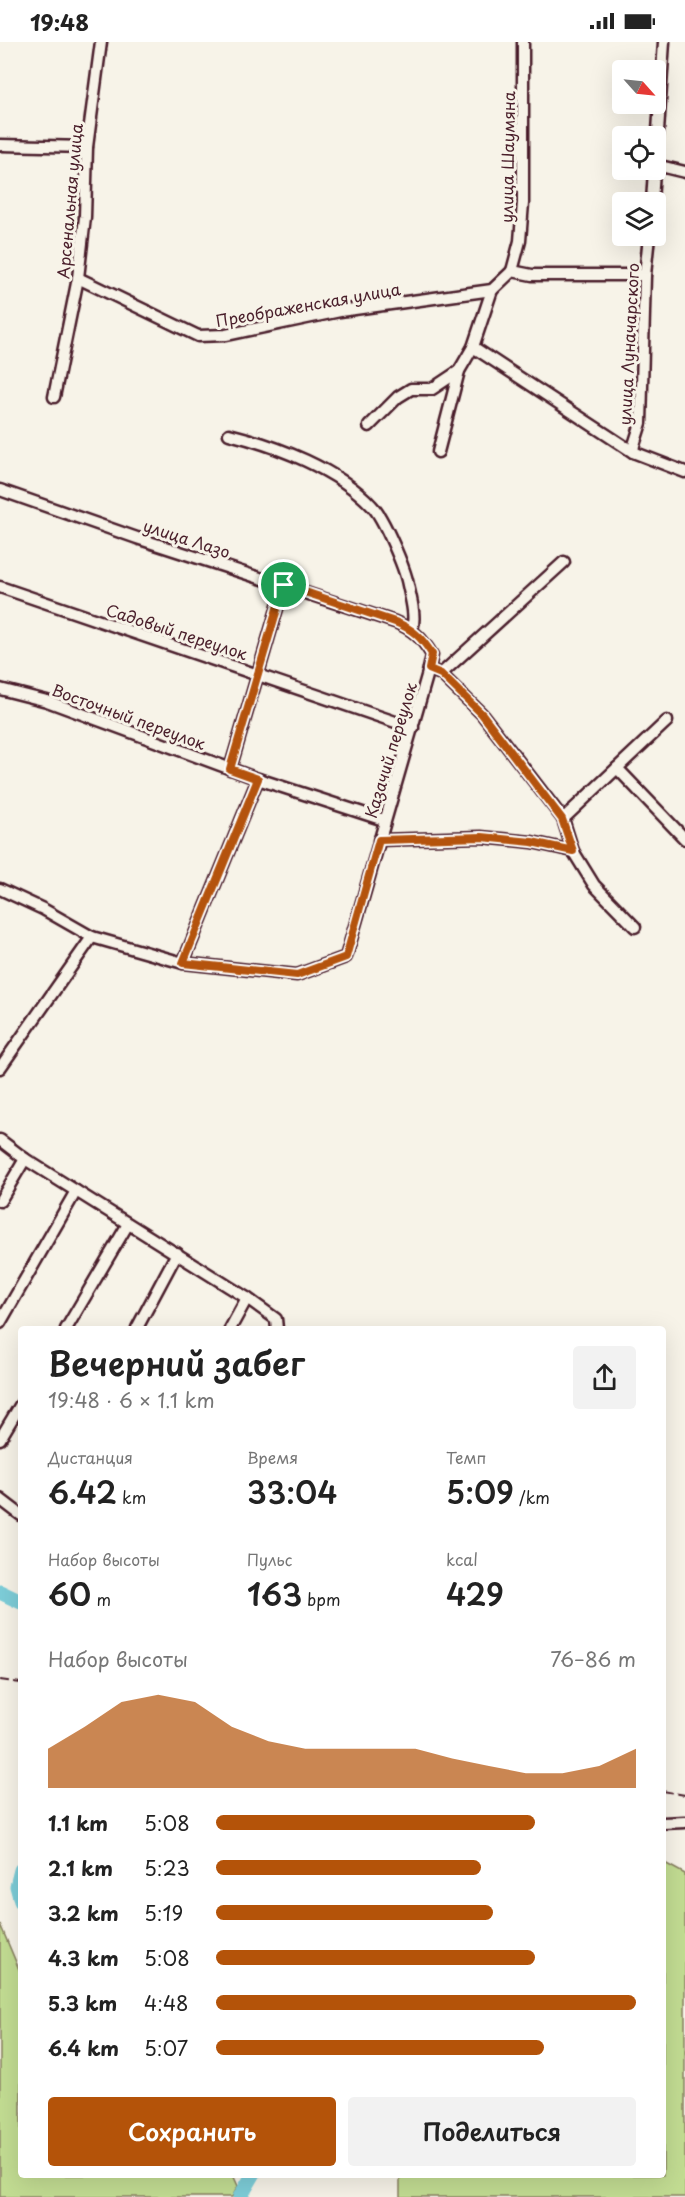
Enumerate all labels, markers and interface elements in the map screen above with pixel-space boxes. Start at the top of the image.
text: 19:48 [30,5,89,38]
north arrow [612,60,666,114]
map controls [612,60,666,246]
street label: улица Шаумяна [494,91,520,223]
street label: Арсенальная улица [50,122,88,280]
button: locate [612,126,666,180]
button: layers [612,192,666,246]
street label: улица Луначарского [612,262,644,426]
street label: Преображенская улица [214,276,402,332]
street label: улица Лазо [140,513,234,563]
pin [258,559,309,610]
icon: arrive [267,568,300,601]
street label: Садовый переулок [103,597,251,665]
street label: Восточный переулок [49,677,210,755]
street label: Казачий переулок [358,679,422,821]
text: Вечерний забег [48,1337,305,1387]
button: share [573,1346,636,1409]
text: 19:48 · 6 × 1.1 km [48,1385,215,1415]
text: Дистанция [48,1445,133,1469]
text: Время [247,1445,298,1469]
text: Темп [446,1445,486,1469]
text: 6.42 [48,1469,117,1514]
text: 33:04 [247,1469,337,1514]
text: 5:09 [446,1469,514,1514]
text: km [117,1485,146,1509]
text: /km [514,1485,550,1509]
text: Набор высоты [48,1547,160,1571]
text: Пульс [247,1547,292,1571]
text: kcal [446,1547,478,1571]
text: 60 [48,1571,91,1616]
text: 163 [247,1571,302,1616]
text: 429 [446,1571,504,1616]
text: m [91,1587,111,1611]
text: bpm [302,1587,341,1611]
text: Набор высоты [48,1644,188,1674]
text: 76–86 m [550,1644,636,1674]
text: 1.1 km [48,1808,108,1838]
text: 5:08 [144,1808,190,1838]
text: 2.1 km [48,1853,113,1883]
text: 5:23 [144,1853,190,1883]
text: 3.2 km [48,1898,119,1928]
text: 5:19 [144,1898,183,1928]
text: 4.3 km [48,1943,119,1973]
text: 5:08 [144,1943,190,1973]
text: 5.3 km [48,1988,117,2018]
text: 4:48 [144,1988,188,2018]
text: 6.4 km [48,2033,119,2063]
text: 5:07 [144,2033,188,2063]
button: Сохранить [48,2097,336,2166]
button: Поделиться [348,2097,636,2166]

